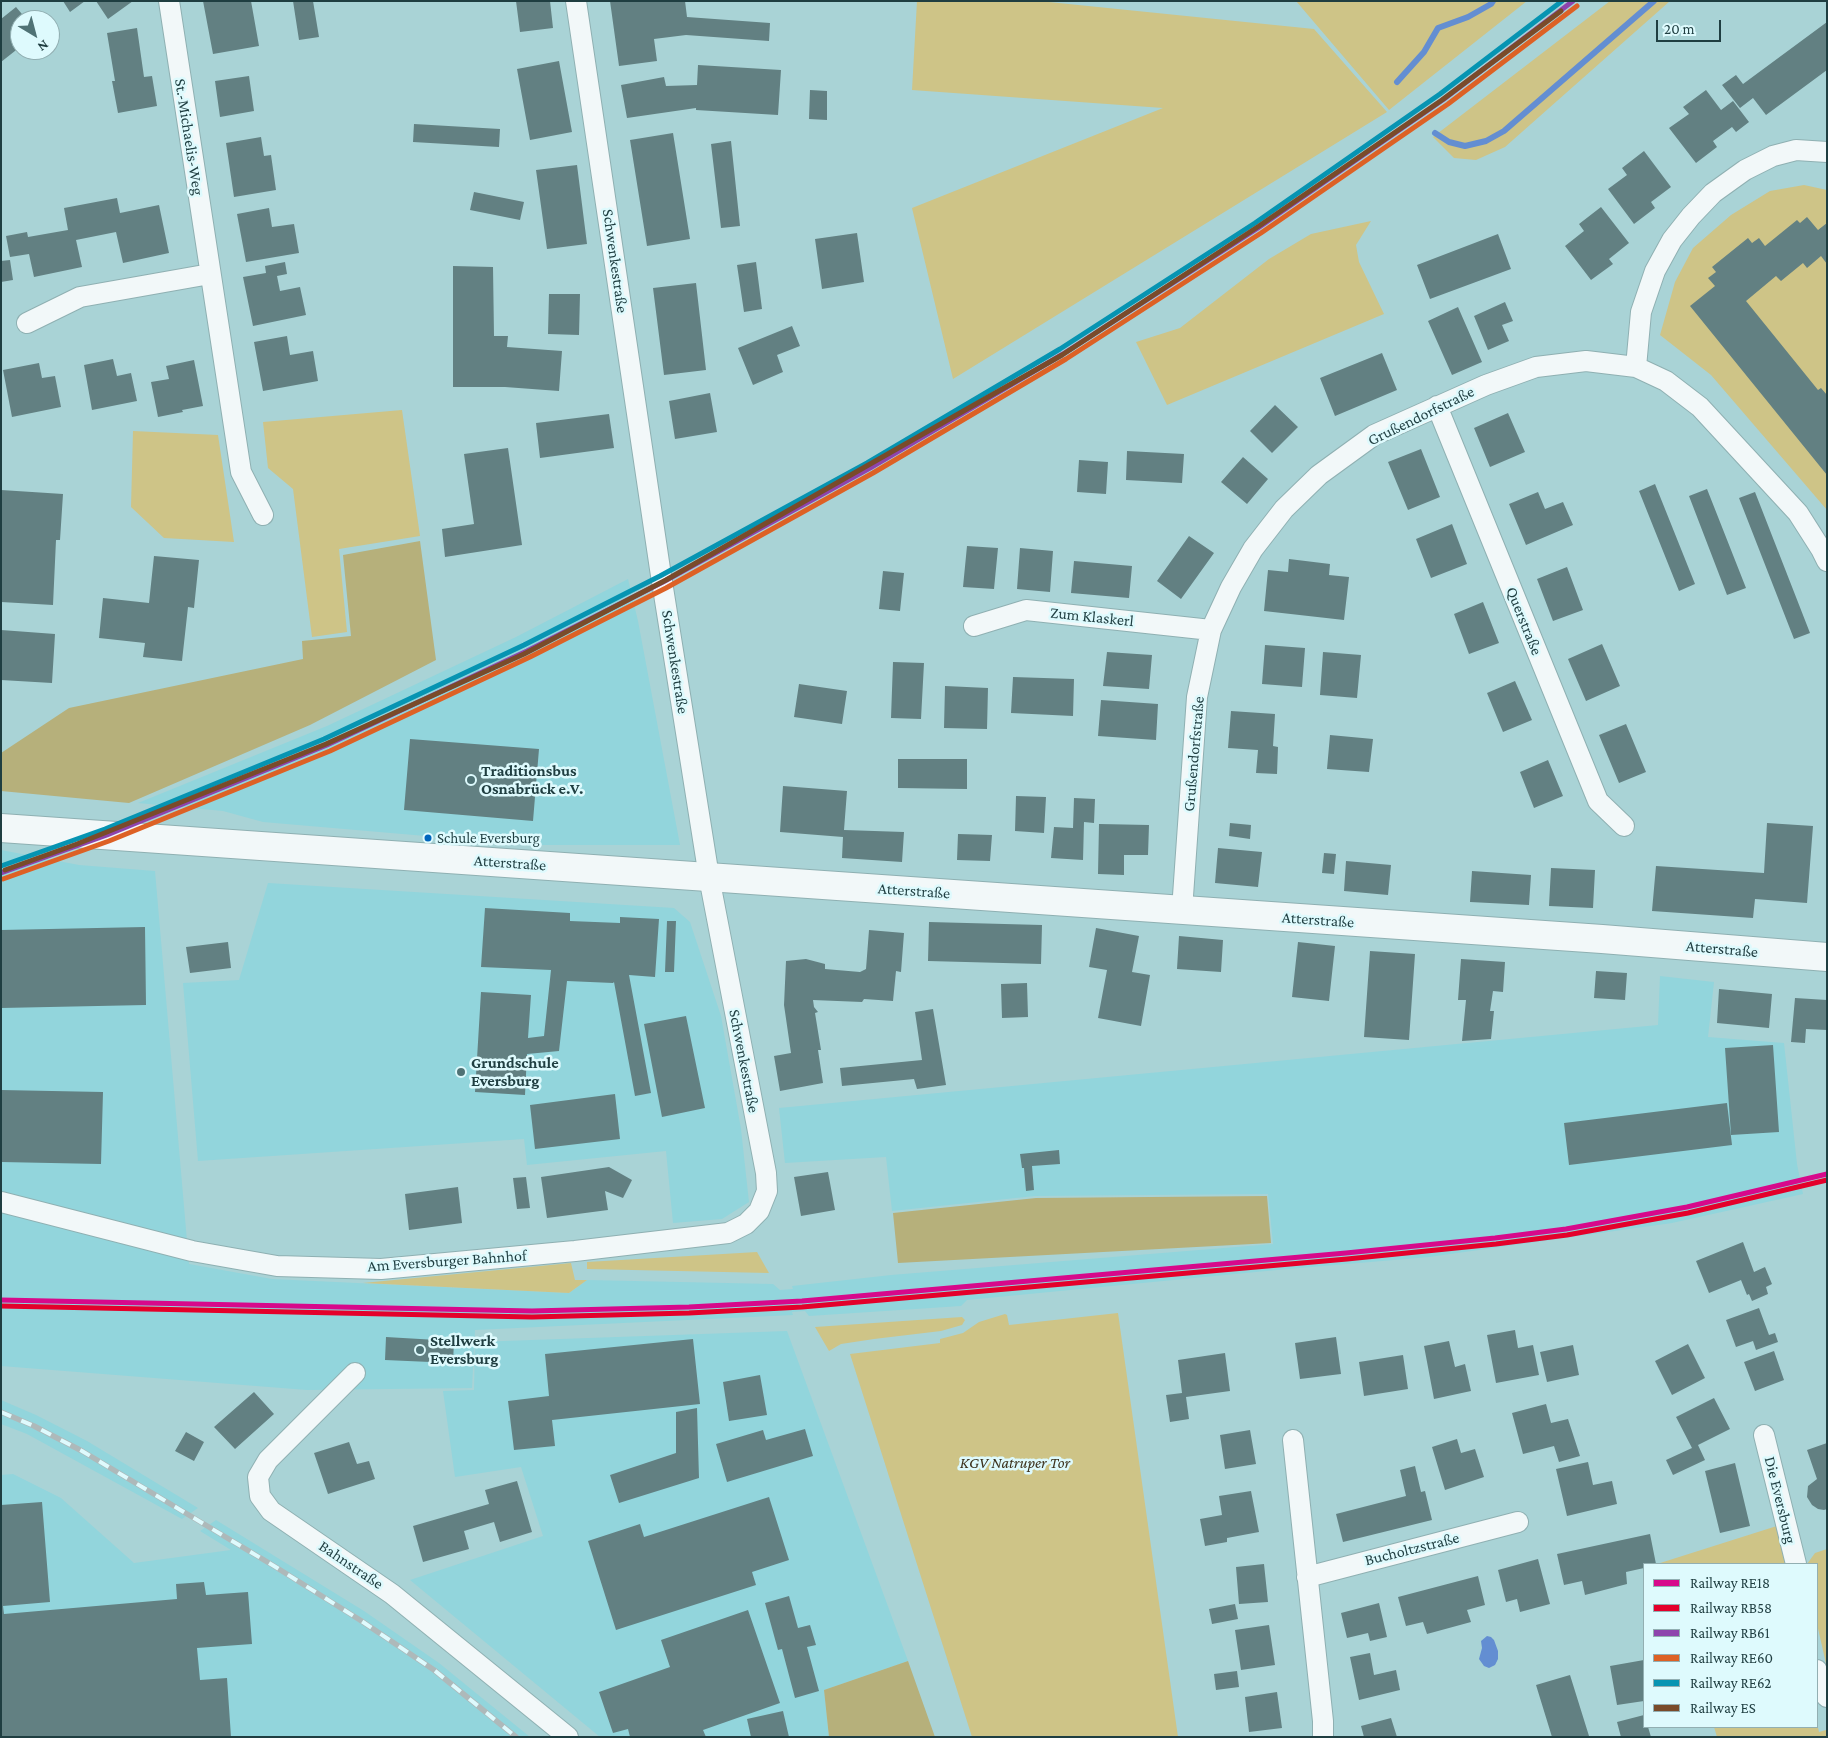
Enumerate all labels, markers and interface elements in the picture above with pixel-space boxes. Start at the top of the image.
north arrow [10,10,60,60]
scale bar [1658,10,1723,42]
text: 20 m [1664,21,1695,37]
text: N [35,37,52,55]
street label: St.-Michaelis-Weg [170,77,208,197]
street label: Schwenkestraße [598,208,632,314]
street label: Grußendorfstraße [1365,382,1477,450]
street label: Querstraße [1502,584,1546,658]
street label: Zum Klaskerl [1049,603,1135,631]
street label: Schwenkestraße [657,609,693,715]
street label: Grußendorfstraße [1179,695,1209,813]
place label: Traditionsbus Osnabrück e.V. [481,761,583,799]
marker: Traditionsbus Osnabrück e.V. [465,774,477,786]
place label: Schule Eversburg [437,829,540,847]
marker: Schule Eversburg [423,833,433,843]
street label: Atterstraße [473,851,547,875]
street label: Atterstraße [877,879,951,903]
street label: Atterstraße [1281,908,1355,932]
street label: Atterstraße [1685,936,1759,962]
street label: Schwenkestraße [725,1008,763,1114]
place label: Grundschule Eversburg [471,1053,559,1091]
marker: Grundschule Eversburg [455,1066,467,1078]
street label: Am Eversburger Bahnhof [367,1246,527,1276]
place label: Stellwerk Eversburg [430,1331,498,1369]
marker: Stellwerk Eversburg [414,1344,426,1356]
park label: KGV Natruper Tor [960,1453,1070,1473]
street label: Die Eversburg [1760,1454,1800,1546]
street label: Bucholtzstraße [1363,1528,1461,1570]
street label: Bahnstraße [315,1536,387,1594]
legend [1643,1563,1818,1728]
text: Railway RE18 [1690,1575,1770,1591]
text: Railway RB58 [1690,1600,1772,1616]
text: Railway RB61 [1690,1625,1770,1641]
text: Railway RE60 [1690,1650,1773,1666]
text: Railway RE62 [1690,1675,1771,1691]
text: Railway ES [1690,1700,1756,1716]

